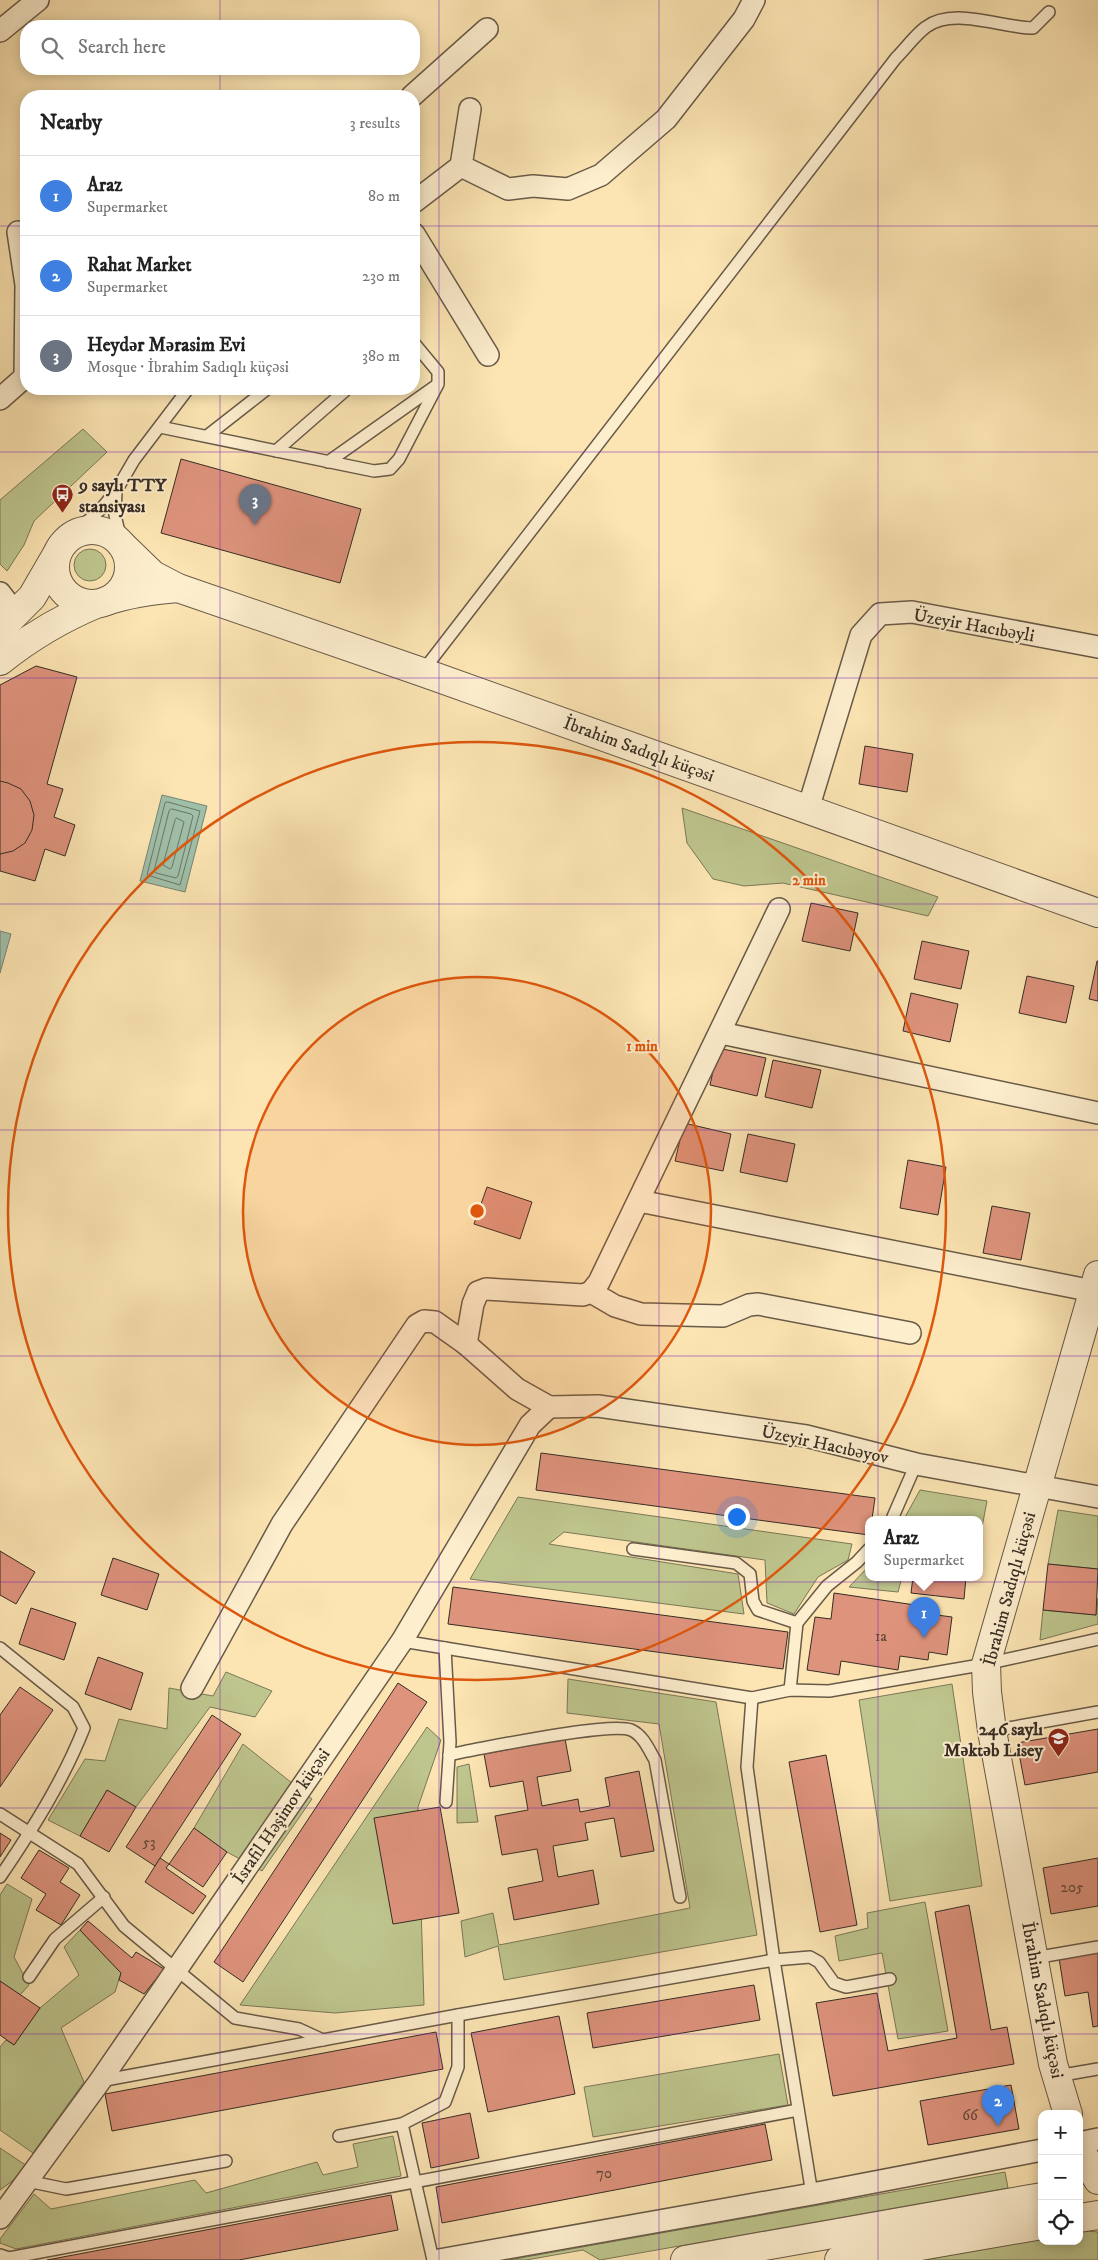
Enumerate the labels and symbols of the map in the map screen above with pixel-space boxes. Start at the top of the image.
place label: 9 saylı TTY stansiyası [77,475,167,518]
bus stop icon: 9 saylı TTY stansiyası [51,483,75,514]
pin: 3 [239,484,271,525]
street label: Üzeyir Hacıbəyli [912,605,1036,647]
street label: İbrahim Sadıqlı küçəsi [560,711,717,787]
text: 2 min [792,871,826,890]
text: 1 min [626,1037,658,1056]
centre of rings [468,1202,486,1220]
street label: Üzeyir Hacıbəyov [759,1421,890,1469]
your location [724,1504,750,1530]
street label: İbrahim Sadıqlı küçəsi [978,1509,1041,1669]
pin: 1 [908,1597,940,1638]
house number: 1a [875,1627,888,1646]
place label: 246 saylı Məktəb Lisey [944,1719,1043,1762]
school or university icon: 246 saylı Məktəb Lisey [1047,1727,1071,1758]
street label: İsrafil Həşimov küçəsi [227,1744,335,1889]
house number: 53 [142,1833,156,1852]
house number: 205 [1061,1878,1084,1897]
street label: İbrahim Sadıqlı küçəsi [1016,1920,1069,2080]
pin: 2 [982,2085,1014,2126]
house number: 66 [962,2106,979,2125]
house number: 70 [596,2164,612,2183]

